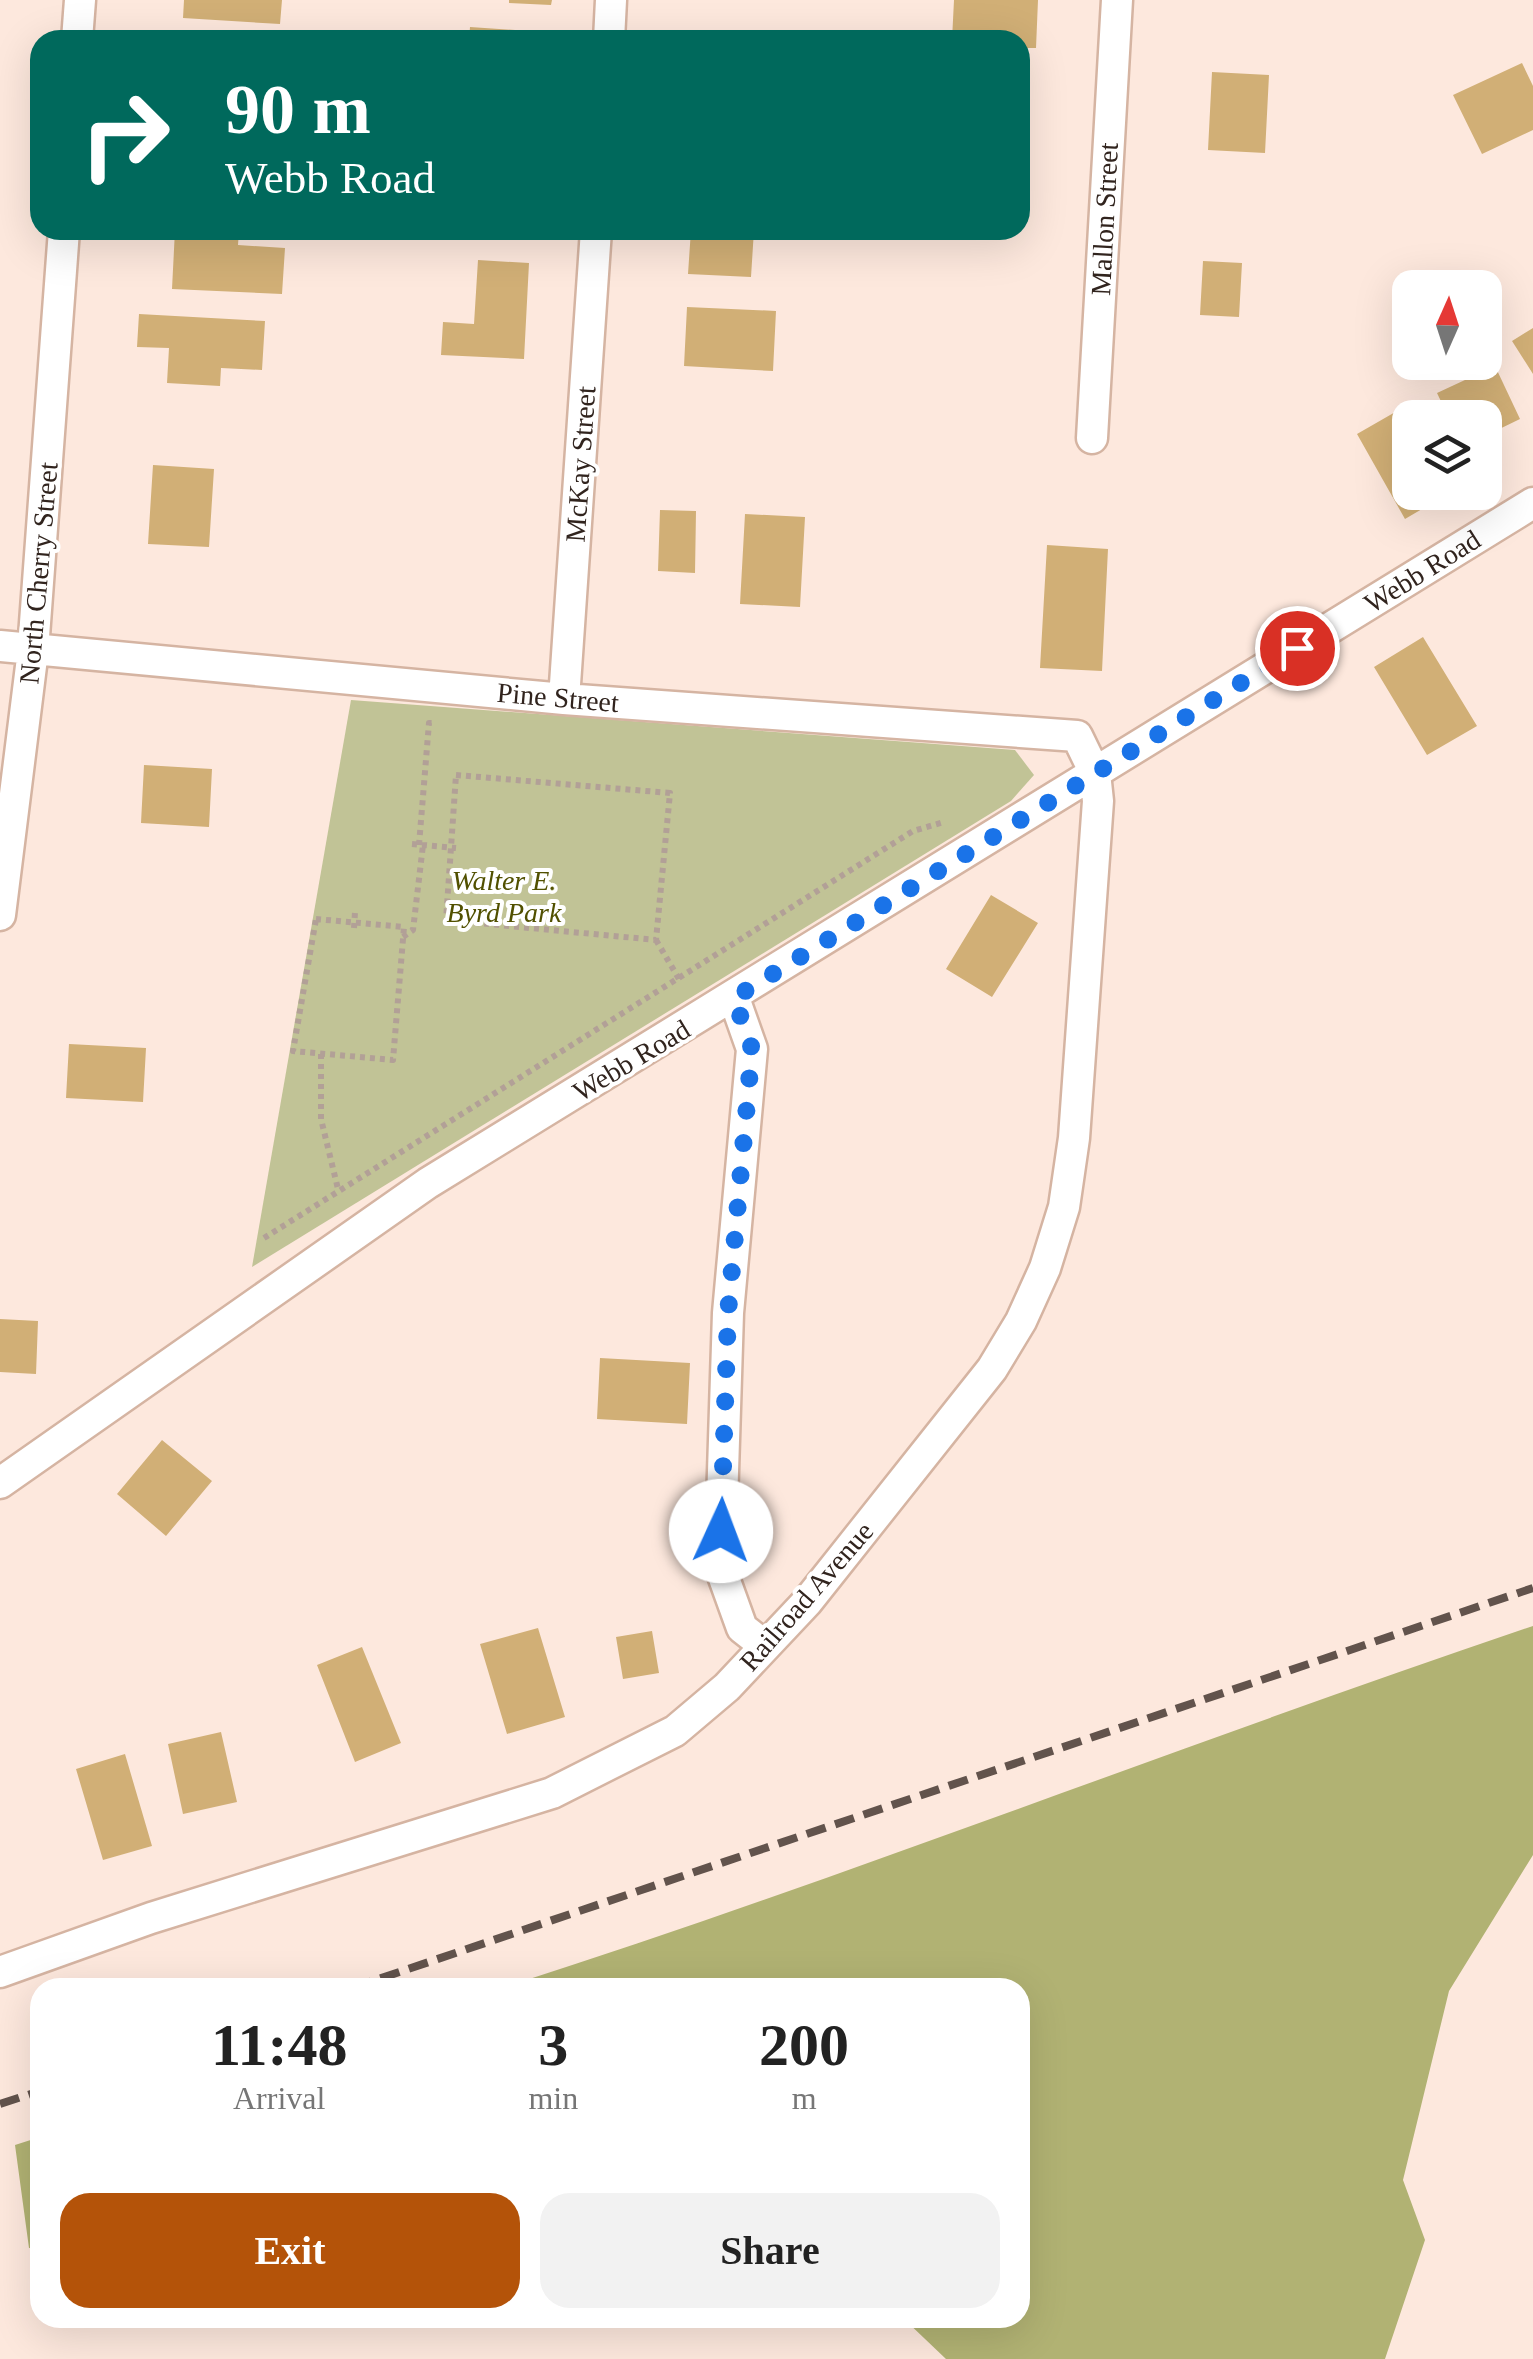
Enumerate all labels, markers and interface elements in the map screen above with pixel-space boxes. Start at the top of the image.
icon: right [60,70,190,200]
text: 90 m [225,71,371,148]
street label: Mallon Street [1085,142,1124,296]
text: Webb Road [225,153,435,203]
north arrow [1392,270,1502,380]
map controls [1392,270,1502,510]
street label: McKay Street [560,385,601,543]
button: layers [1392,400,1502,510]
street label: North Cherry Street [13,461,64,685]
street label: Webb Road [1359,524,1486,619]
pin [1255,606,1340,691]
icon: arrive [1270,621,1325,676]
street label: Pine Street [496,677,620,718]
park label: Walter E. Byrd Park [447,865,562,928]
street label: Webb Road [567,1013,695,1107]
position arrow [669,1479,773,1583]
street label: Railroad Avenue [733,1516,879,1677]
text: 11:48 [211,2012,348,2078]
text: 3 [538,2012,568,2078]
text: 200 [759,2012,849,2078]
text: Arrival [233,2080,325,2116]
text: min [528,2080,578,2116]
text: m [792,2080,817,2116]
button: Exit [60,2193,520,2308]
button: Share [540,2193,1000,2308]

